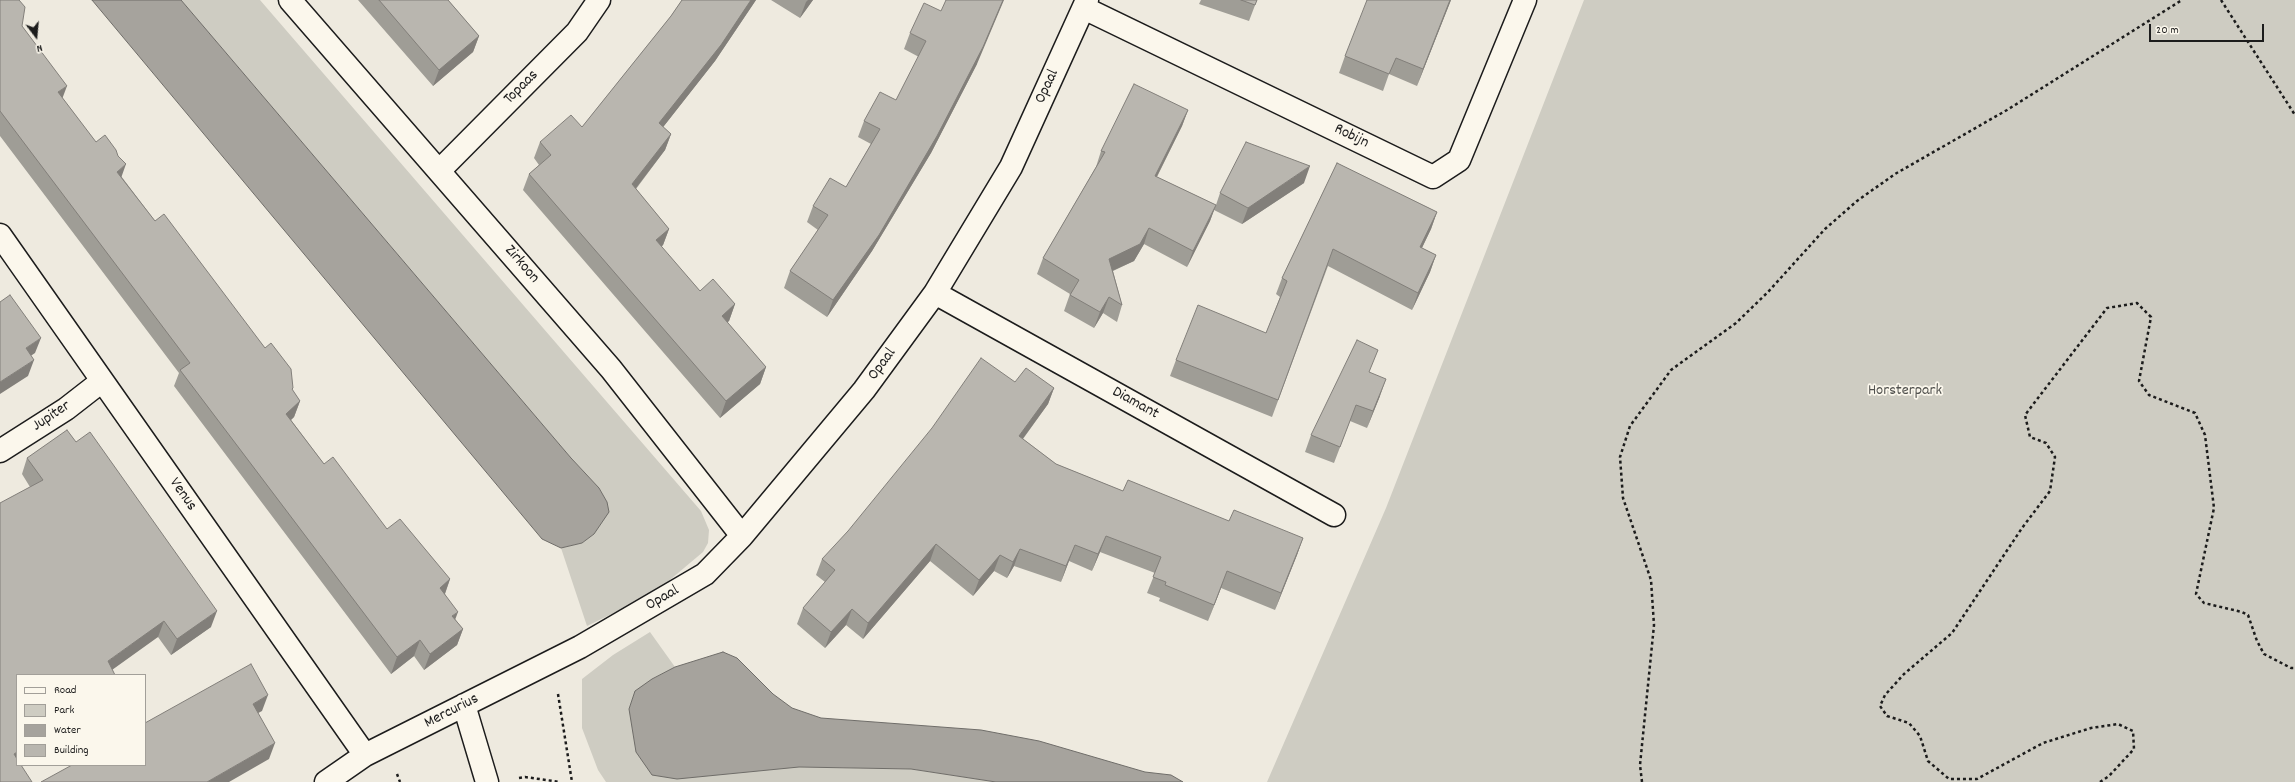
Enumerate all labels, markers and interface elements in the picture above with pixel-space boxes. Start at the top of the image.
north arrow [16,16,56,56]
scale bar [2151,16,2266,42]
text: 20 m [2156,22,2179,39]
text: N [34,39,44,56]
street label: Topaas [501,67,543,109]
street label: Opaal [1032,67,1064,107]
street label: Robijn [1330,120,1372,154]
street label: Zirkoon [499,242,543,288]
street label: Opaal [865,345,901,385]
park label: Horsterpark [1868,382,1942,402]
street label: Diamant [1108,383,1162,425]
street label: Jupiter [29,397,75,437]
street label: Venus [164,475,200,515]
street label: Opaal [643,582,683,616]
legend [16,674,146,766]
text: Road [54,682,76,699]
street label: Mercurius [422,690,482,734]
text: Park [54,702,74,719]
text: Water [54,722,81,739]
text: Building [54,742,89,759]

